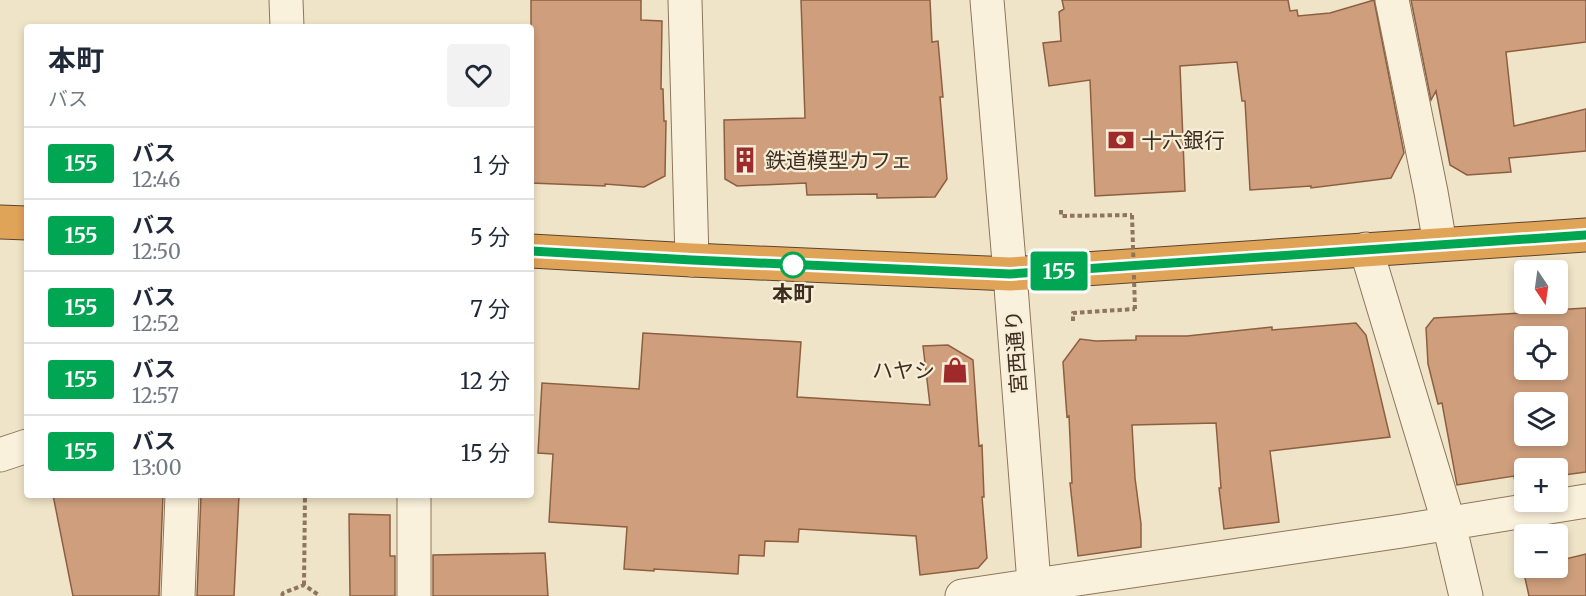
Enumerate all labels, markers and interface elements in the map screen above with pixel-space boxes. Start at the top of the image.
text: 本町 [48,42,104,78]
button: heart [447,44,510,107]
text: バス [48,86,88,111]
bank icon: 十六銀行 [1106,125,1136,155]
place label: 十六銀行 [1141,127,1225,154]
text: バス [132,139,176,167]
building icon: 鉄道模型カフェ [730,145,760,175]
place label: 鉄道模型カフェ [765,147,912,174]
text: 155 [65,150,97,177]
text: 1 分 [473,151,510,179]
text: 12:46 [132,167,180,192]
text: バス [132,211,176,239]
text: 155 [65,222,97,249]
text: 5 分 [470,223,510,251]
text: 12:50 [132,239,181,264]
marker: 本町 [780,252,806,278]
line badge: 155 [1024,252,1094,290]
text: 155 [1043,258,1075,285]
north arrow [1514,260,1568,314]
map controls [1514,260,1568,578]
place label: 本町 [772,280,814,307]
text: バス [132,283,176,311]
text: 155 [65,294,97,321]
text: 7 分 [470,295,510,323]
street label: 宮西通り [1000,309,1032,395]
text: 12:52 [132,311,179,336]
button: locate [1514,326,1568,380]
text: バス [132,355,176,383]
shop icon: ハヤシ [940,355,970,385]
place label: ハヤシ [872,357,935,384]
text: 155 [65,366,97,393]
text: 12 分 [460,367,510,395]
text: 12:57 [132,383,179,408]
button: layers [1514,392,1568,446]
text: バス [132,427,176,455]
text: 155 [65,438,97,465]
text: 15 分 [461,439,510,467]
text: 13:00 [132,455,182,480]
button: + [1514,458,1568,512]
button: − [1514,524,1568,578]

